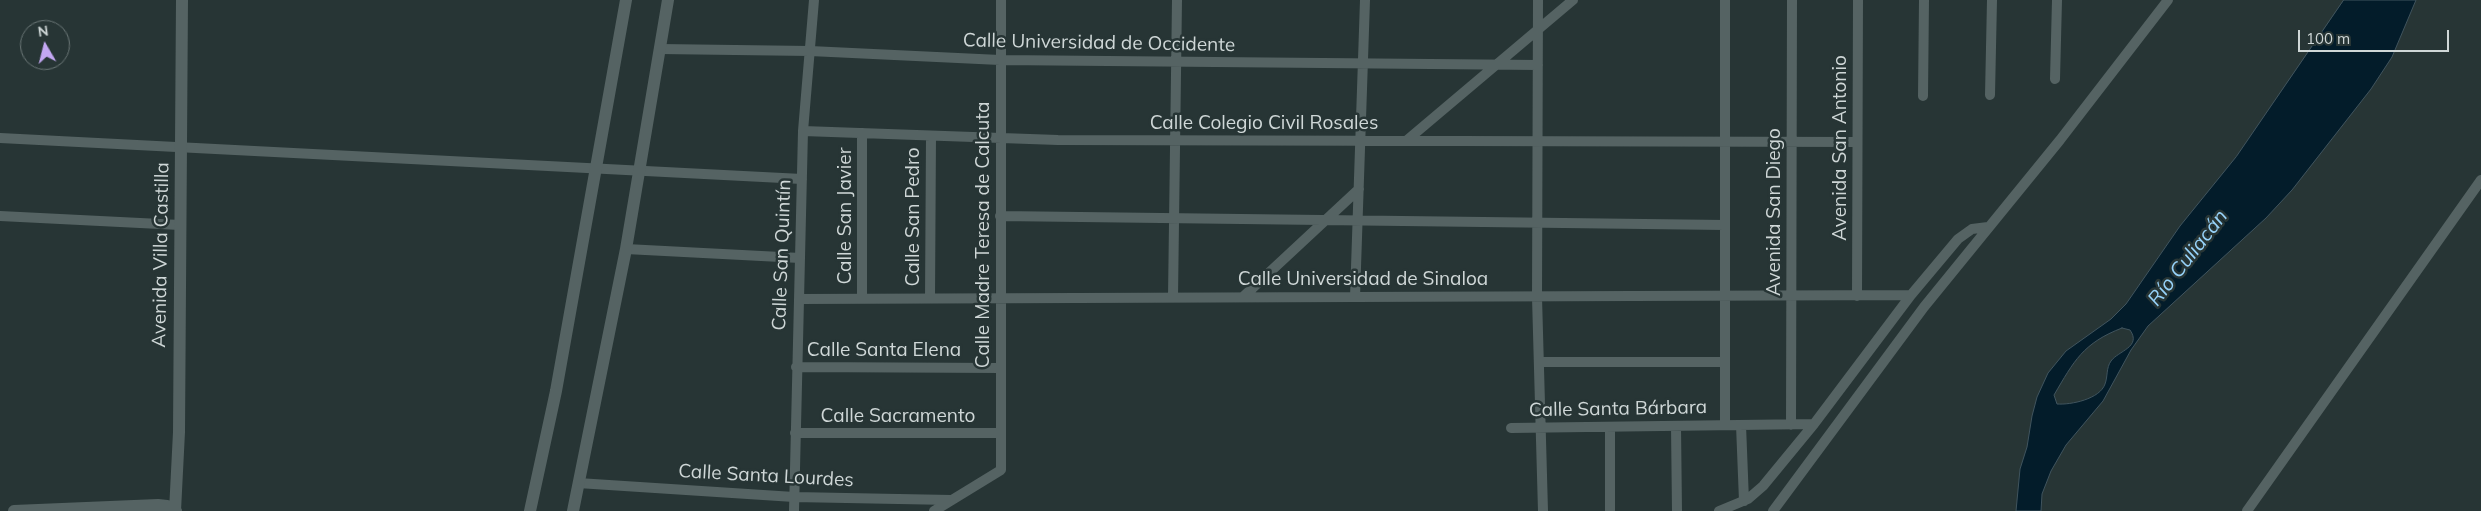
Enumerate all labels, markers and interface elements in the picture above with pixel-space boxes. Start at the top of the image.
north arrow [20,20,70,70]
scale bar [2301,20,2452,52]
text: N [37,21,50,41]
street label: Calle Universidad de Occidente [963,29,1235,57]
text: 100 m [2306,29,2350,48]
street label: Avenida San Antonio [1829,55,1851,241]
street label: Calle Madre Teresa de Calcuta [972,102,994,368]
street label: Calle Colegio Civil Rosales [1150,112,1378,134]
street label: Avenida San Diego [1763,128,1785,296]
street label: Calle San Javier [834,147,856,285]
street label: Calle San Pedro [902,147,924,287]
street label: Avenida Villa Castilla [148,162,174,348]
street label: Calle San Quintín [768,179,796,331]
water label: Río Culiacán [2143,205,2233,311]
street label: Calle Universidad de Sinaloa [1238,268,1488,290]
street label: Calle Santa Elena [807,339,961,361]
street label: Calle Santa Bárbara [1529,396,1707,422]
street label: Calle Sacramento [821,405,975,427]
street label: Calle Santa Lourdes [678,460,854,492]

